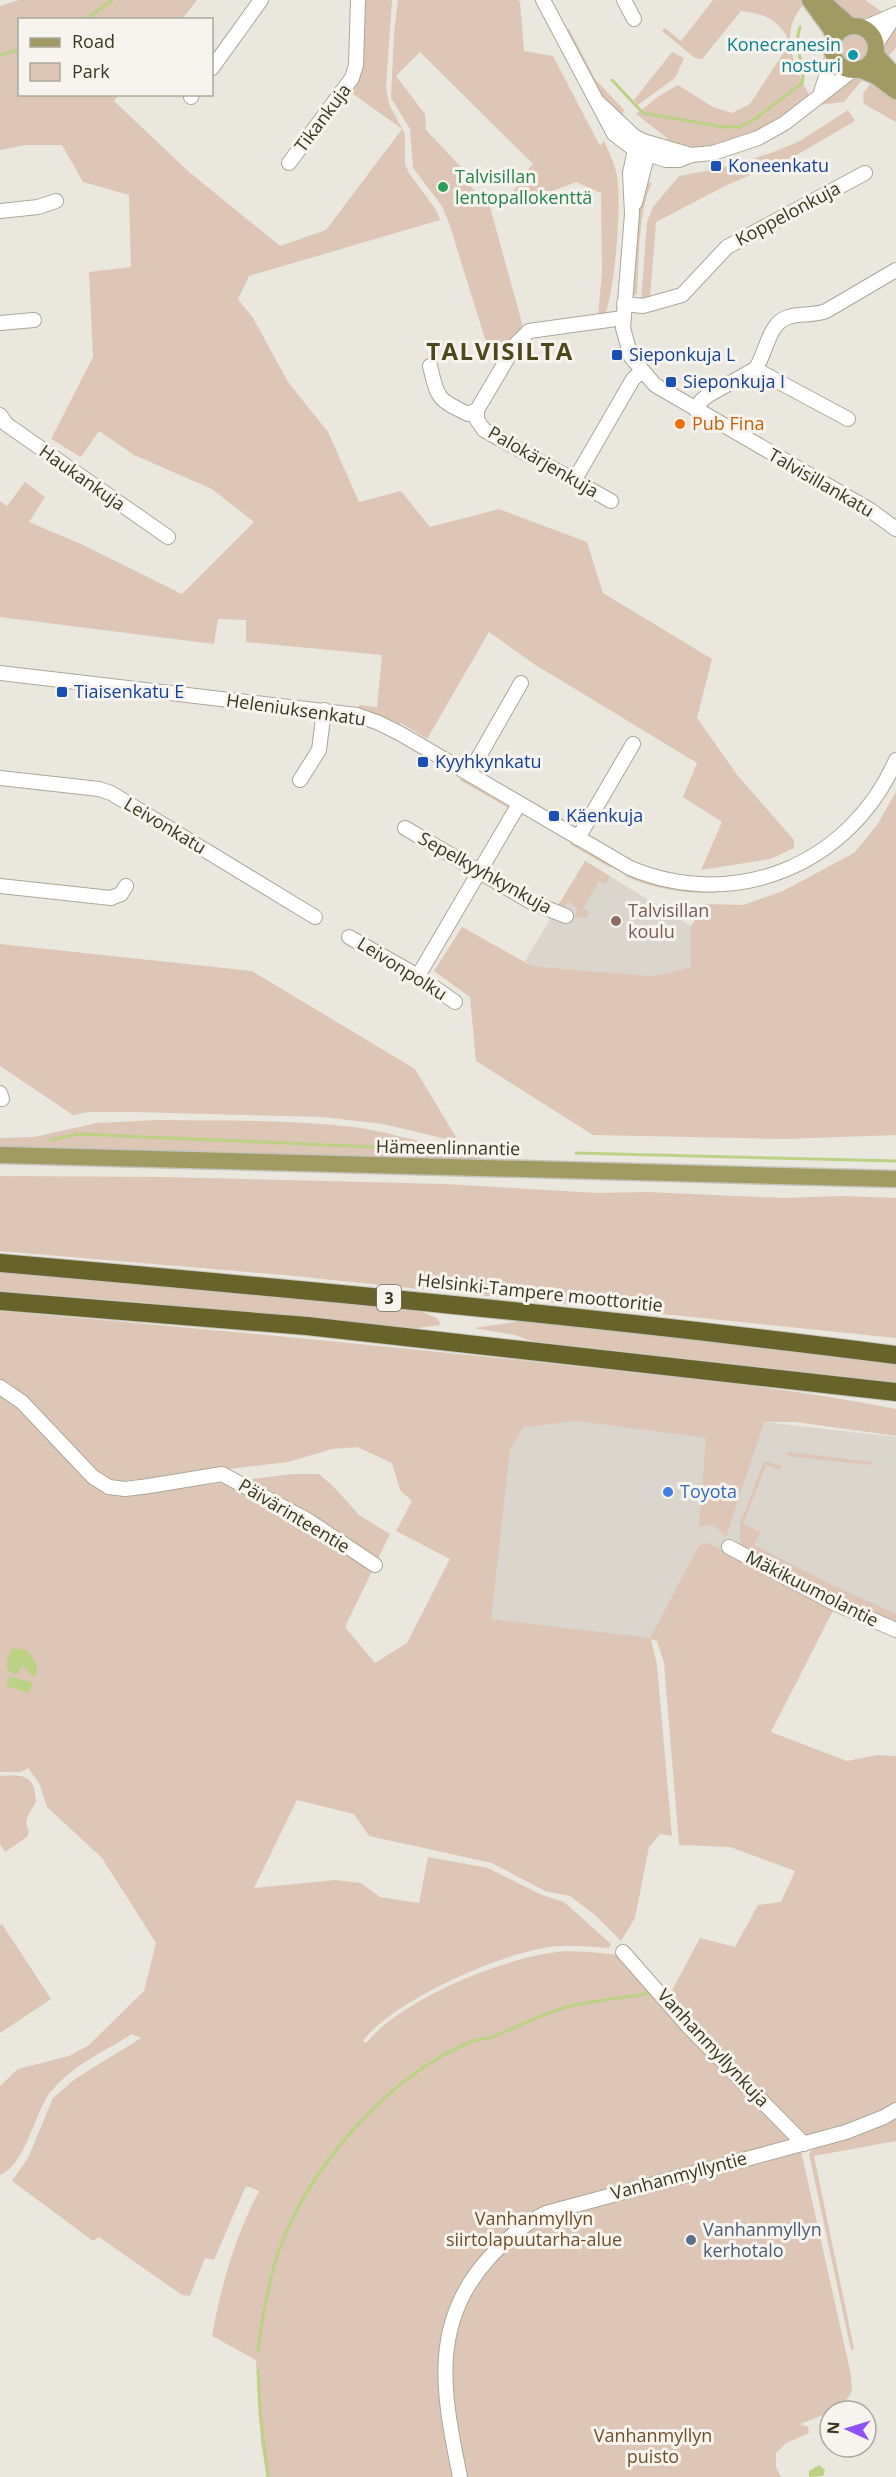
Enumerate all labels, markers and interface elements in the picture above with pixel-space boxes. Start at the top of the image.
legend [18,18,213,96]
text: Road [72,29,115,53]
place label: Konecranesin nosturi [727,32,841,77]
marker: Konecranesin nosturi [846,48,860,62]
text: Park [72,59,110,83]
street label: Tikankuja [289,78,356,157]
place label: Koneenkatu [728,153,829,177]
marker: Koneenkatu [709,159,723,173]
place label: Talvisillan lentopallokenttä [455,164,592,209]
street label: Koppelonkuja [731,175,844,251]
marker: Talvisillan lentopallokenttä [436,180,450,194]
district label: TALVISILTA [426,334,574,367]
place label: Sieponkuja L [629,342,736,366]
marker: Sieponkuja L [610,348,624,362]
place label: Sieponkuja I [683,369,785,393]
marker: Sieponkuja I [664,375,678,389]
place label: Pub Fina [692,411,764,435]
marker: Pub Fina [673,417,687,431]
street label: Palokärjenkuja [484,420,603,502]
street label: Haukankuja [35,439,130,516]
street label: Talvisillankatu [764,442,879,522]
place label: Tiaisenkatu E [74,679,184,703]
marker: Tiaisenkatu E [55,685,69,699]
street label: Heleniuksenkatu [225,687,367,731]
place label: Kyyhkynkatu [435,749,542,773]
marker: Kyyhkynkatu [416,755,430,769]
street label: Leivonkatu [120,791,211,859]
place label: Käenkuja [566,803,643,827]
marker: Käenkuja [547,809,561,823]
street label: Sepelkyyhkynkuja [415,826,556,919]
place label: Talvisillan koulu [628,898,709,943]
marker: Talvisillan koulu [609,914,623,928]
street label: Leivonpolku [353,931,452,1005]
street label: Hämeenlinnantie [376,1134,520,1160]
street label: Helsinki-Tampere moottoritie [416,1267,664,1317]
road number: 3 [377,1285,401,1311]
street label: Päivärinteentie [234,1472,355,1558]
place label: Toyota [680,1479,737,1503]
marker: Toyota [661,1485,675,1499]
street label: Mäkikuumolantie [742,1544,883,1632]
street label: Vanhanmyllynkuja [653,1983,775,2112]
street label: Vanhanmyllyntie [608,2145,749,2205]
park label: Vanhanmyllyn siirtolapuutarha-alue [446,2206,622,2251]
place label: Vanhanmyllyn kerhotalo [703,2217,822,2262]
marker: Vanhanmyllyn kerhotalo [684,2233,698,2247]
north arrow [818,2399,878,2459]
text: N [822,2421,844,2435]
park label: Vanhanmyllyn puisto [594,2423,712,2468]

